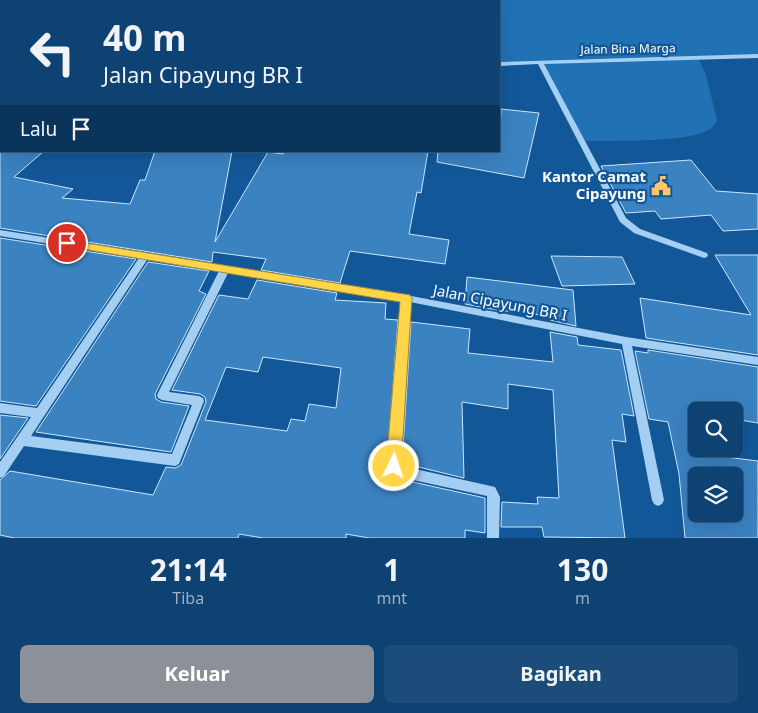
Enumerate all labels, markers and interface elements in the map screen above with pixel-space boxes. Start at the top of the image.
text: 40 m [103,14,186,61]
icon: left [20,20,85,85]
street label: Jalan Bina Marga [579,39,676,58]
text: Jalan Cipayung BR I [103,59,303,89]
icon: arrive [67,115,95,143]
text: Lalu [20,116,57,142]
place label: Kantor Camat Cipayung [542,166,646,203]
public building icon: Kantor Camat Cipayung [650,175,672,197]
pin [46,222,88,264]
icon: arrive [53,229,81,257]
street label: Jalan Cipayung BR I [429,279,569,325]
map controls [688,402,743,522]
button: search [688,402,743,457]
position arrow [367,439,419,491]
button: layers [688,467,743,522]
text: 21:14 [150,549,227,590]
text: 1 [383,549,400,590]
text: 130 [557,549,608,590]
text: Tiba [172,587,204,609]
text: mnt [376,587,407,609]
text: m [575,587,590,609]
button: Keluar [20,645,374,703]
button: Bagikan [384,645,738,703]

